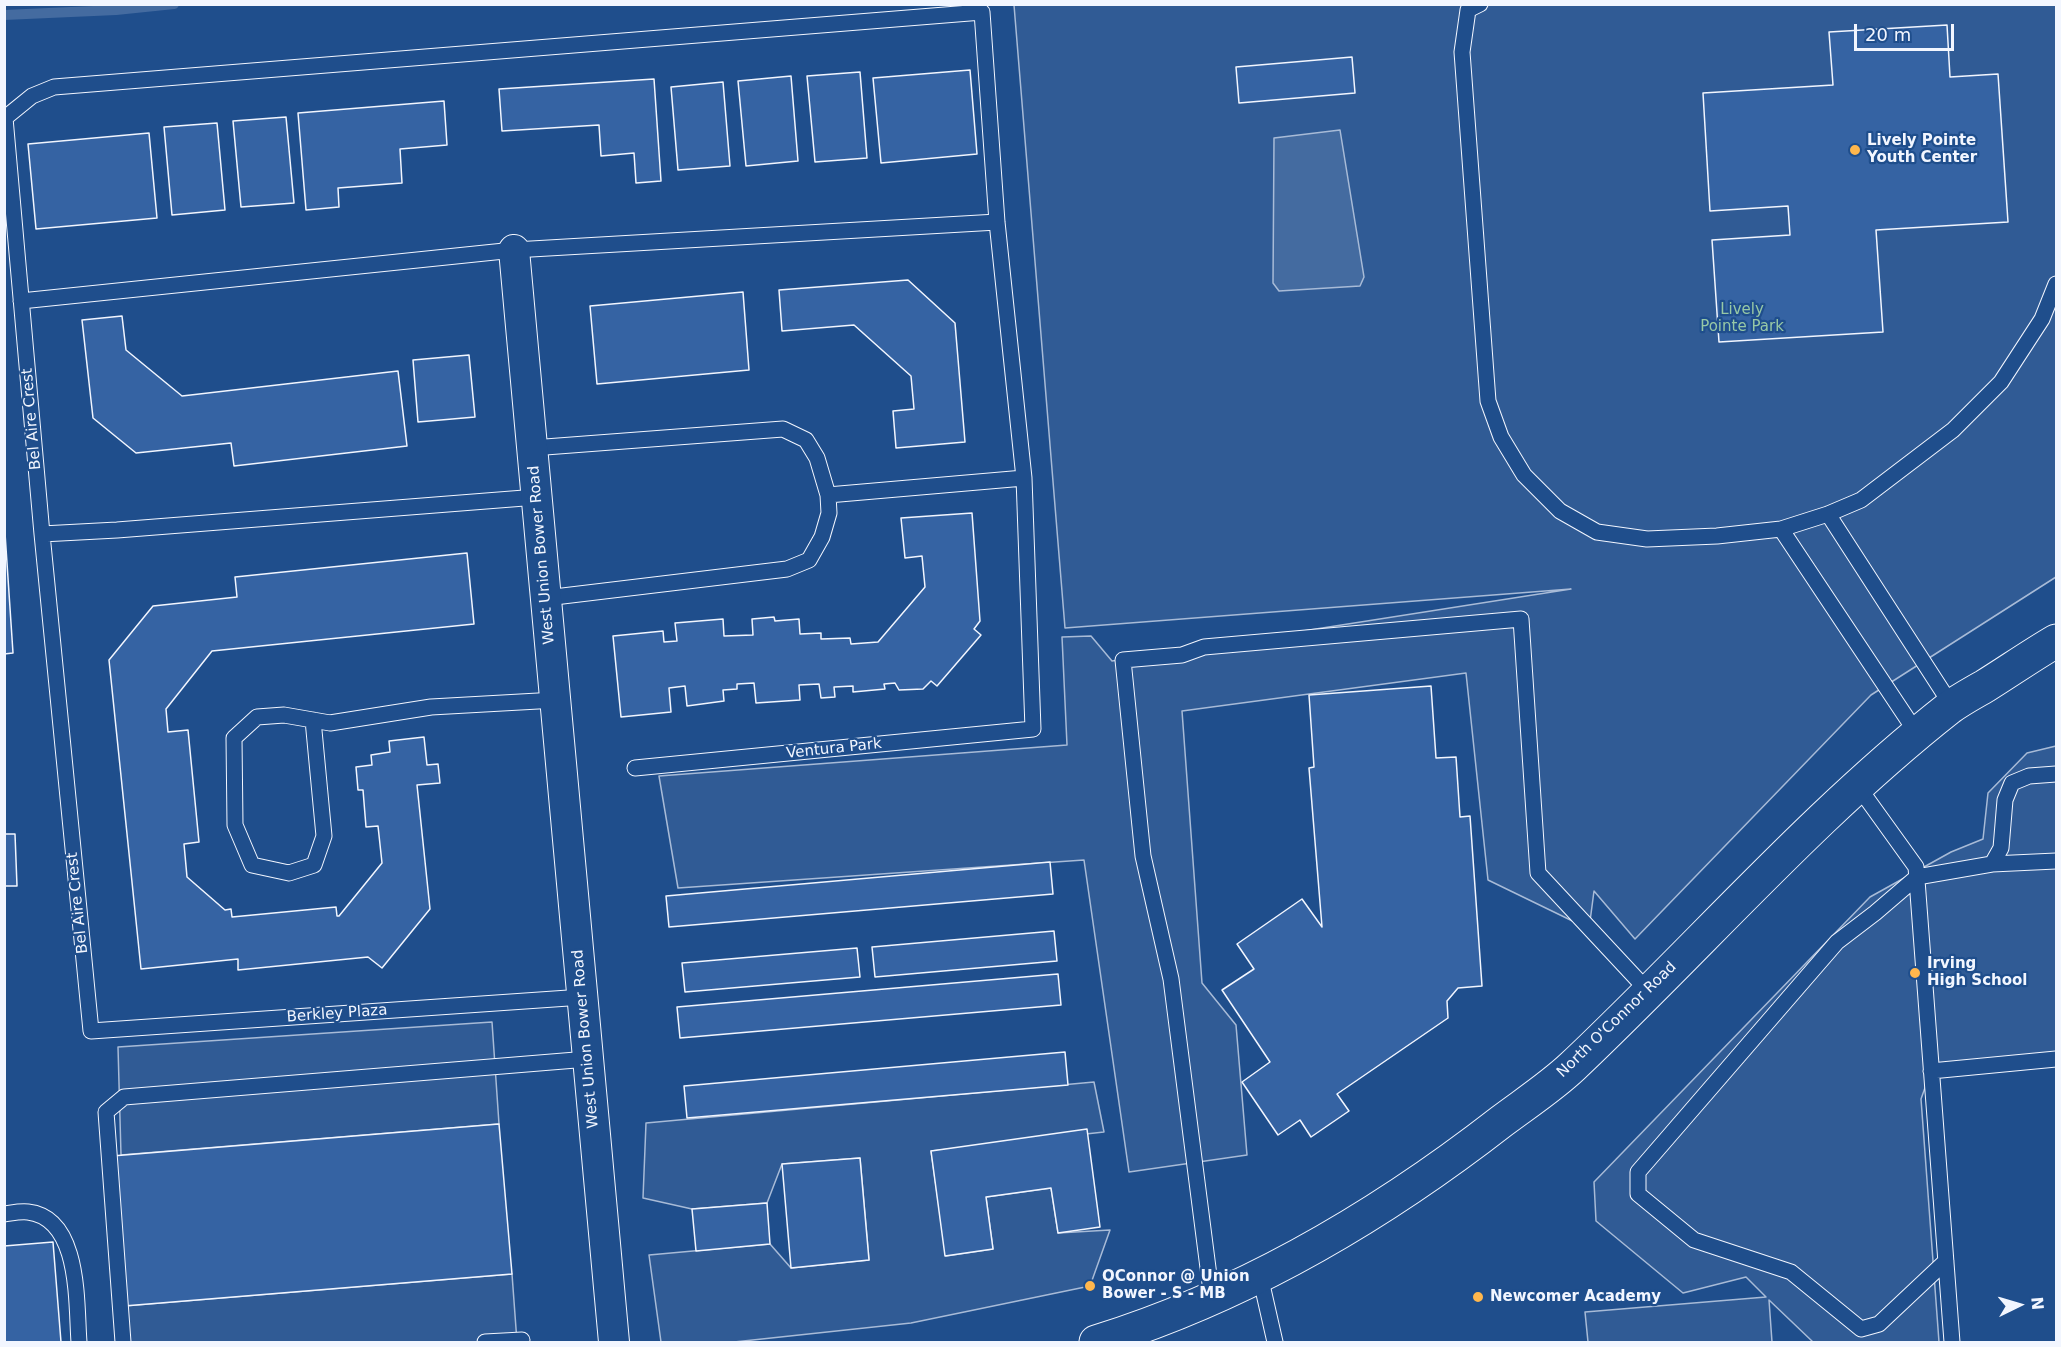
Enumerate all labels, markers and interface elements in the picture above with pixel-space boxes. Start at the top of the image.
scale bar [1857,12,1958,50]
text: 20 m [1865,24,1911,45]
place label: Lively Pointe Youth Center [1867,132,1977,167]
marker: Lively Pointe Youth Center [1848,143,1862,157]
park label: Lively Pointe Park [1700,301,1784,336]
street label: Bel Aire Crest [19,367,45,471]
street label: West Union Bower Road [525,465,559,645]
street label: Ventura Park [785,735,883,763]
street label: Bel Aire Crest [64,851,92,955]
street label: West Union Bower Road [569,949,603,1129]
place label: Irving High School [1927,955,2027,990]
street label: North O'Connor Road [1554,958,1680,1082]
marker: Irving High School [1908,966,1922,980]
street label: Berkley Plaza [286,1002,388,1026]
place label: OConnor @ Union Bower - S - MB [1102,1268,1250,1303]
north arrow [1989,1275,2049,1335]
marker: OConnor @ Union Bower - S - MB [1083,1279,1097,1293]
place label: Newcomer Academy [1490,1288,1661,1306]
marker: Newcomer Academy [1471,1290,1485,1304]
text: N [2027,1296,2047,1311]

